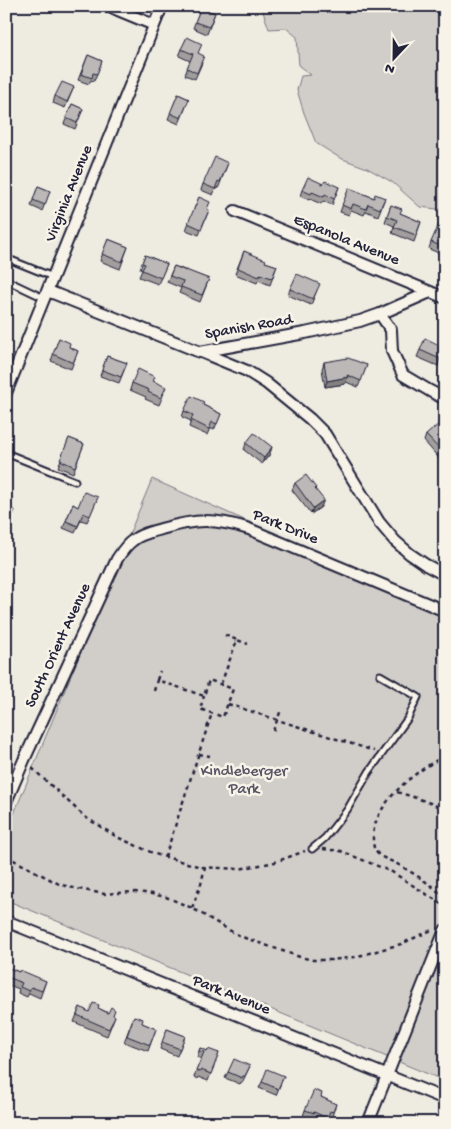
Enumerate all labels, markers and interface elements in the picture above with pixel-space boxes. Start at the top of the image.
north arrow [368,32,418,82]
text: N [383,58,397,77]
street label: Virginia Avenue [42,142,98,246]
street label: Espanola Avenue [290,211,403,271]
street label: Spanish Road [204,311,296,345]
street label: Park Drive [248,506,321,550]
street label: South Orient Avenue [22,580,96,711]
park label: Kindleberger Park [201,763,289,800]
street label: Park Avenue [188,971,273,1021]

